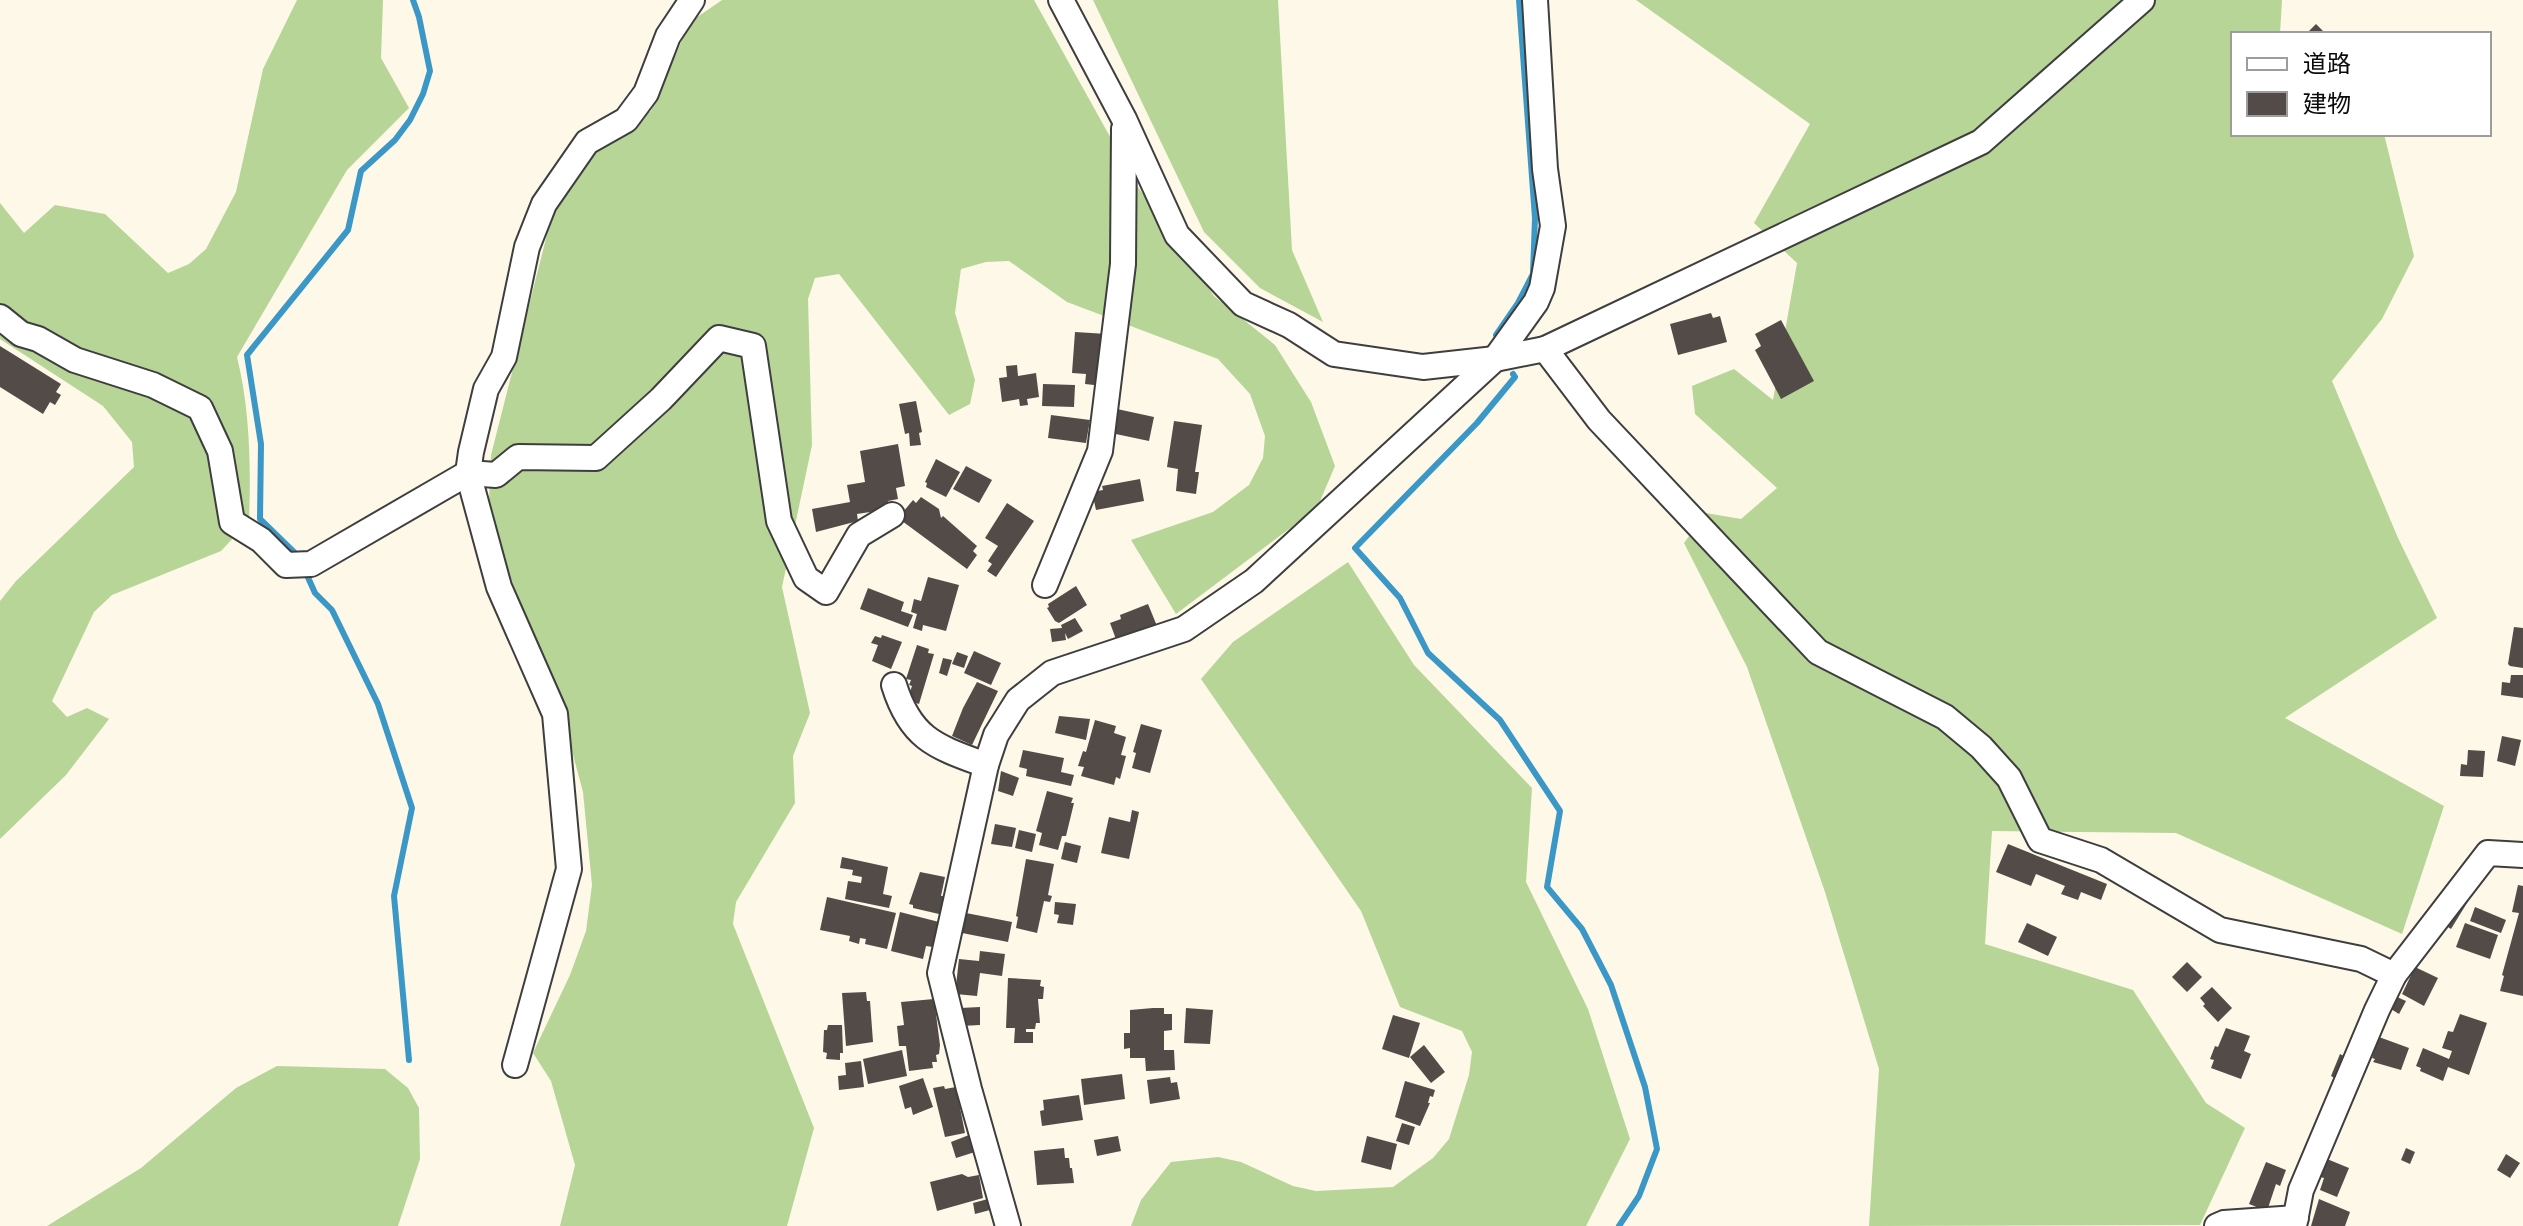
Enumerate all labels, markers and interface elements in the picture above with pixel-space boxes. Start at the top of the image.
legend [2231,32,2491,136]
text: 道路 [2303,44,2351,79]
text: 建物 [2303,84,2351,119]

